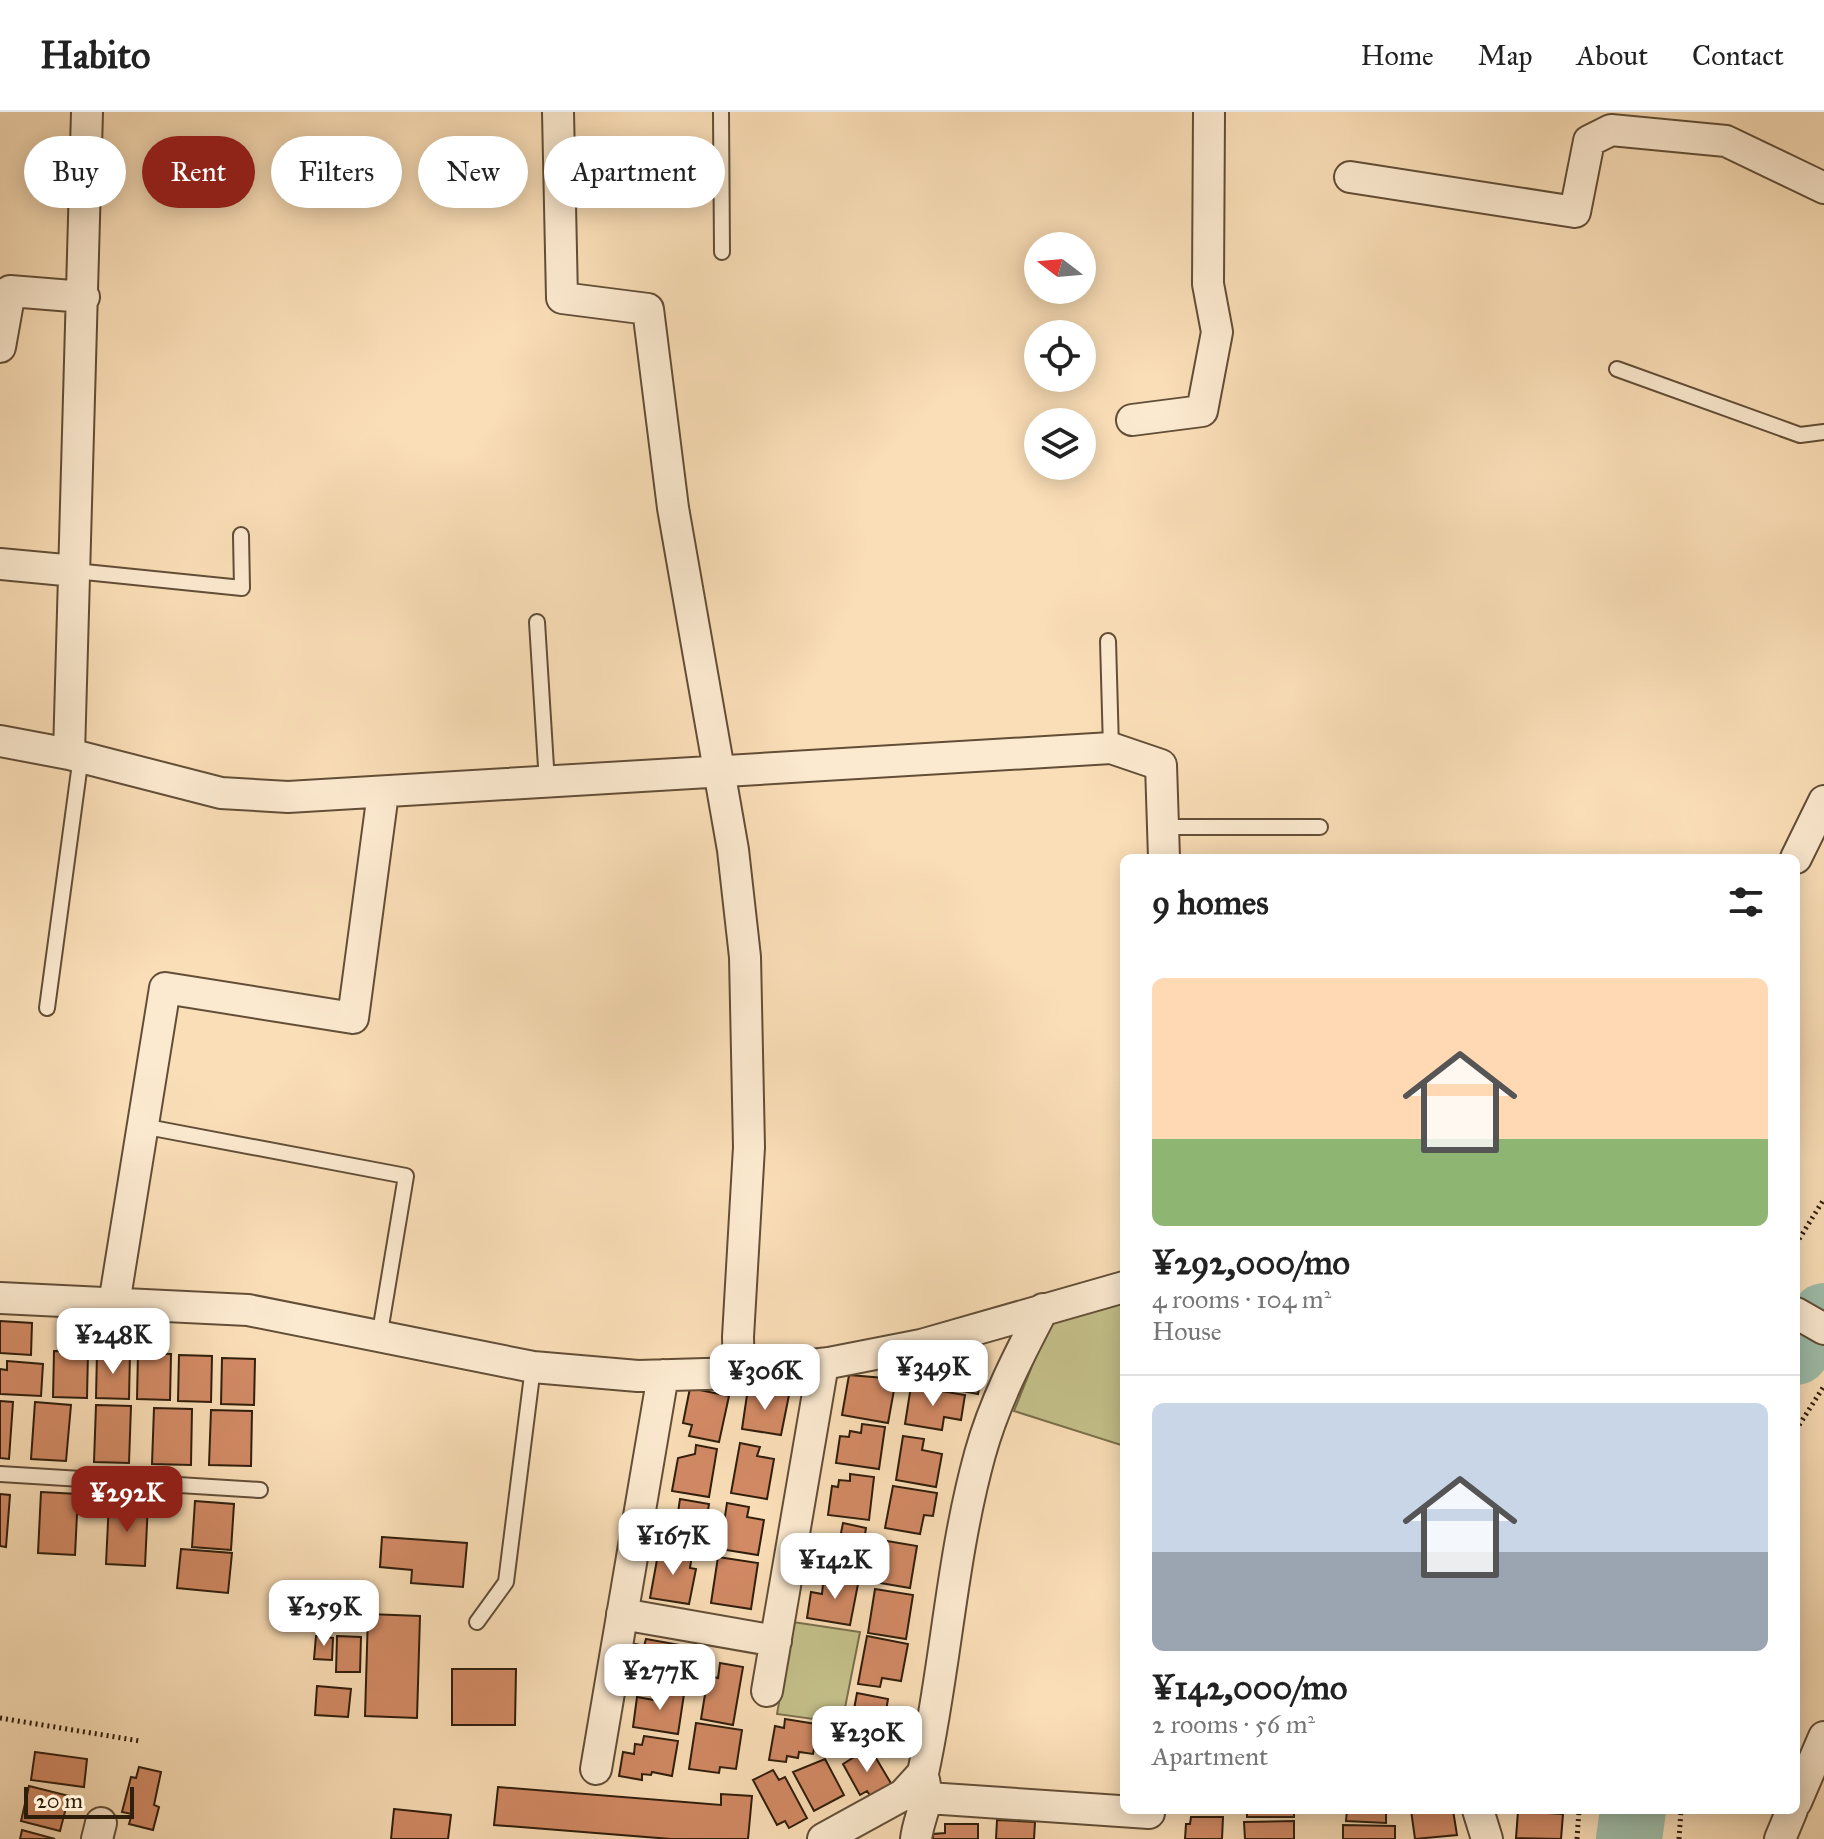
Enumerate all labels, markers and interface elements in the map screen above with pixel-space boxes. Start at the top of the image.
text: Habito [40,32,150,78]
text: Home [1361,38,1434,73]
text: Map [1478,38,1532,73]
text: About [1576,38,1648,73]
text: Contact [1692,38,1784,73]
chip: Buy [24,136,126,208]
chip: Rent [142,136,255,208]
chip: Filters [271,136,402,208]
chip: New [418,136,528,208]
chip: Apartment [544,136,725,208]
north arrow [1024,232,1096,304]
map controls [1024,232,1096,480]
button: locate [1024,320,1096,392]
button: layers [1024,408,1096,480]
icon: filters [1724,880,1768,924]
text: 9 homes [1152,882,1269,923]
icon: home [1388,1030,1532,1174]
text: ¥292,000/mo [1152,1242,1350,1283]
text: 4 rooms · 104 m² [1152,1283,1331,1315]
pin: ¥248K [57,1308,169,1376]
text: House [1152,1315,1222,1347]
text: ¥248K [75,1318,151,1350]
pin: ¥349K [877,1340,989,1408]
pin: ¥306K [709,1344,821,1412]
text: ¥349K [896,1350,970,1382]
text: ¥306K [728,1354,802,1386]
icon: home [1388,1455,1532,1599]
pin: ¥292K [71,1466,183,1534]
text: ¥292K [89,1476,165,1508]
pin: ¥167K [617,1509,729,1577]
text: ¥167K [637,1519,709,1551]
pin: ¥142K [779,1533,891,1601]
text: ¥142K [798,1543,872,1575]
pin: ¥259K [268,1580,380,1648]
text: ¥259K [287,1590,361,1622]
pin: ¥277K [604,1644,716,1712]
text: ¥277K [622,1654,698,1686]
text: ¥142,000/mo [1152,1667,1347,1708]
pin: ¥230K [811,1706,923,1774]
text: 2 rooms · 56 m² [1152,1708,1315,1740]
text: ¥230K [830,1716,904,1748]
text: Apartment [1152,1740,1268,1772]
scale bar [24,1783,134,1819]
text: 20 m [36,1787,83,1814]

